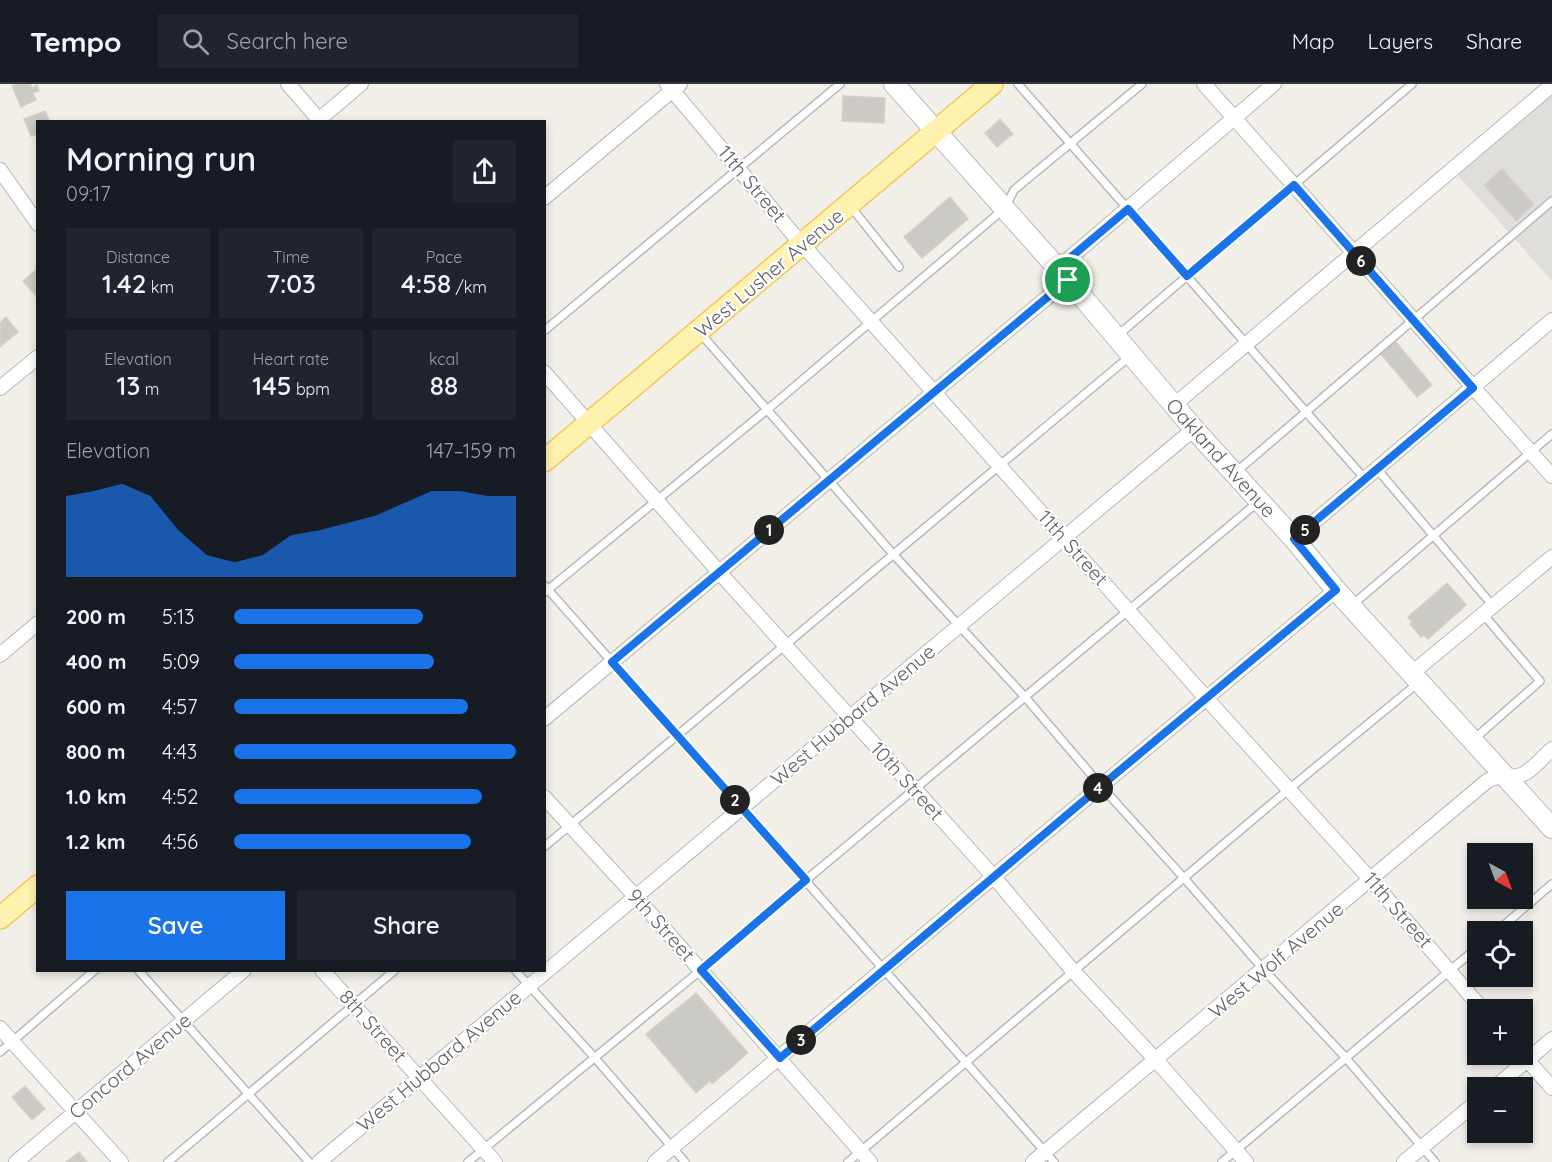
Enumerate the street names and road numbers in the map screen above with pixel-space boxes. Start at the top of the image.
street label: 11th Street [713,140,792,228]
street label: West Lusher Avenue [689,203,849,342]
street label: Oakland Avenue [1161,393,1282,523]
street label: 11th Street [1033,505,1114,591]
street label: West Hubbard Avenue [765,638,940,791]
street label: 10th Street [865,736,949,825]
street label: 11th Street [1358,866,1438,953]
street label: 9th Street [622,883,701,966]
street label: West Wolf Avenue [1203,896,1348,1023]
street label: 8th Street [334,984,413,1067]
street label: West Hubbard Avenue [351,984,526,1137]
street label: Concord Avenue [63,1007,196,1124]

